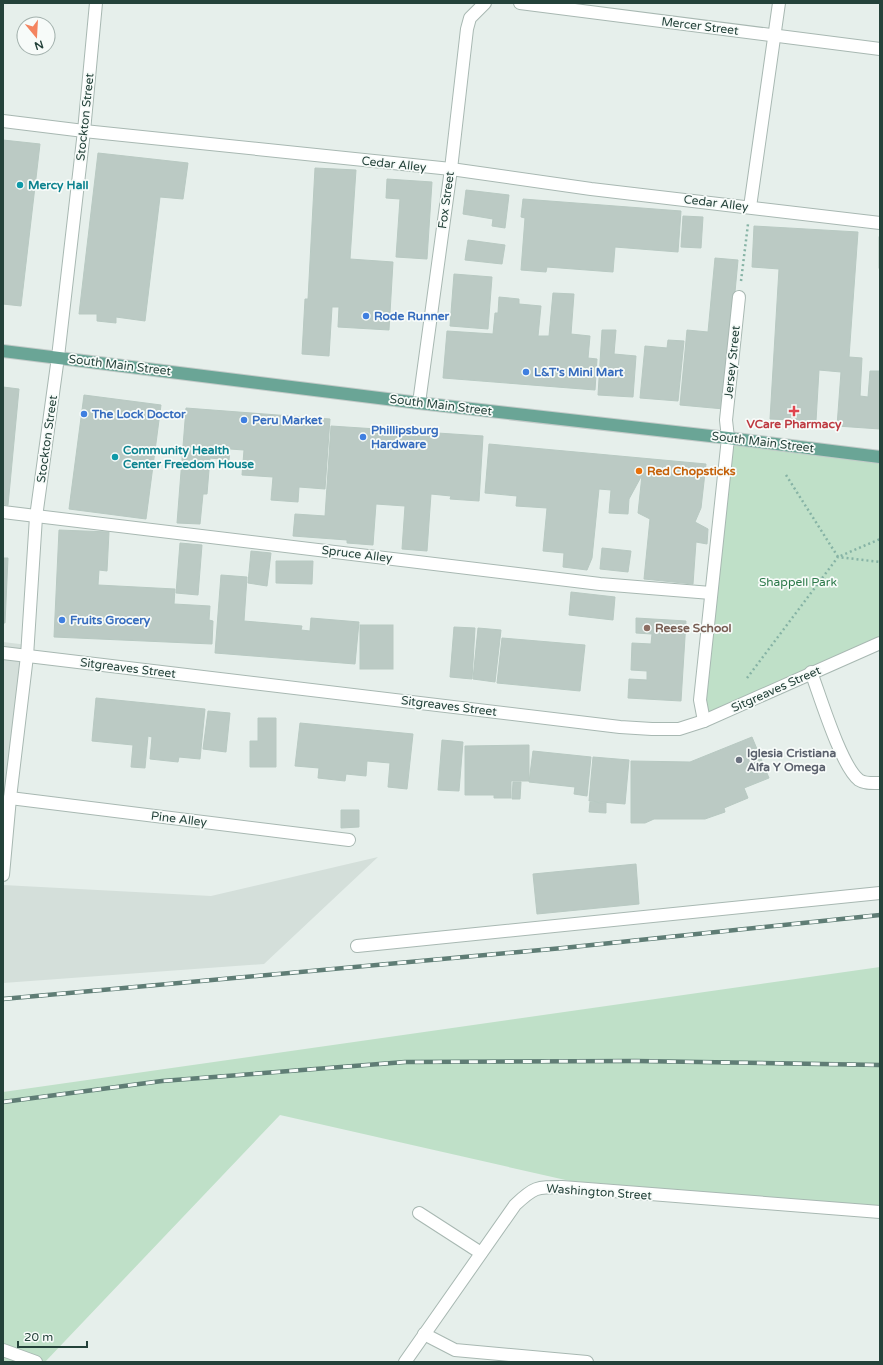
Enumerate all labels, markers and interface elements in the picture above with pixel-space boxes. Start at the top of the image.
street label: Mercer Street [661,14,740,38]
north arrow [16,16,56,56]
text: N [33,37,45,53]
street label: Stockton Street [73,72,97,162]
street label: Cedar Alley [361,154,428,174]
street label: Fox Street [435,170,457,230]
place label: Mercy Hall [28,178,88,193]
marker: Mercy Hall [15,180,25,190]
street label: Cedar Alley [683,192,750,214]
place label: Rode Runner [374,309,450,323]
marker: Rode Runner [361,311,371,321]
street label: Jersey Street [721,324,743,399]
street label: South Main Street [68,352,172,378]
place label: L&T's Mini Mart [534,365,624,379]
marker: L&T's Mini Mart [521,367,531,377]
street label: South Main Street [389,392,493,418]
street label: Stockton Street [34,394,60,484]
marker: VCare Pharmacy [789,406,799,416]
place label: The Lock Doctor [91,407,186,421]
marker: The Lock Doctor [79,409,89,419]
place label: Peru Market [252,413,323,427]
marker: Peru Market [239,415,249,425]
place label: VCare Pharmacy [747,417,842,432]
place label: Phillipsburg Hardware [371,423,438,451]
street label: South Main Street [711,429,815,455]
marker: Phillipsburg Hardware [358,432,368,442]
place label: Community Health Center Freedom House [123,443,254,471]
marker: Community Health Center Freedom House [110,452,120,462]
place label: Red Chopsticks [647,464,736,479]
marker: Red Chopsticks [634,466,644,476]
street label: Spruce Alley [321,543,394,565]
park label: Shappell Park [759,575,837,589]
place label: Fruits Grocery [70,613,151,628]
marker: Fruits Grocery [57,615,67,625]
place label: Reese School [655,621,731,635]
marker: Reese School [642,623,652,633]
street label: Sitgreaves Street [79,655,177,681]
street label: Sitgreaves Street [729,663,823,715]
street label: Sitgreaves Street [400,693,498,719]
place label: Iglesia Cristiana Alfa Y Omega [747,746,836,775]
marker: Iglesia Cristiana Alfa Y Omega [734,755,744,765]
street label: Pine Alley [150,809,208,829]
street label: Washington Street [546,1181,653,1203]
scale bar [18,1323,87,1349]
text: 20 m [24,1330,53,1344]

